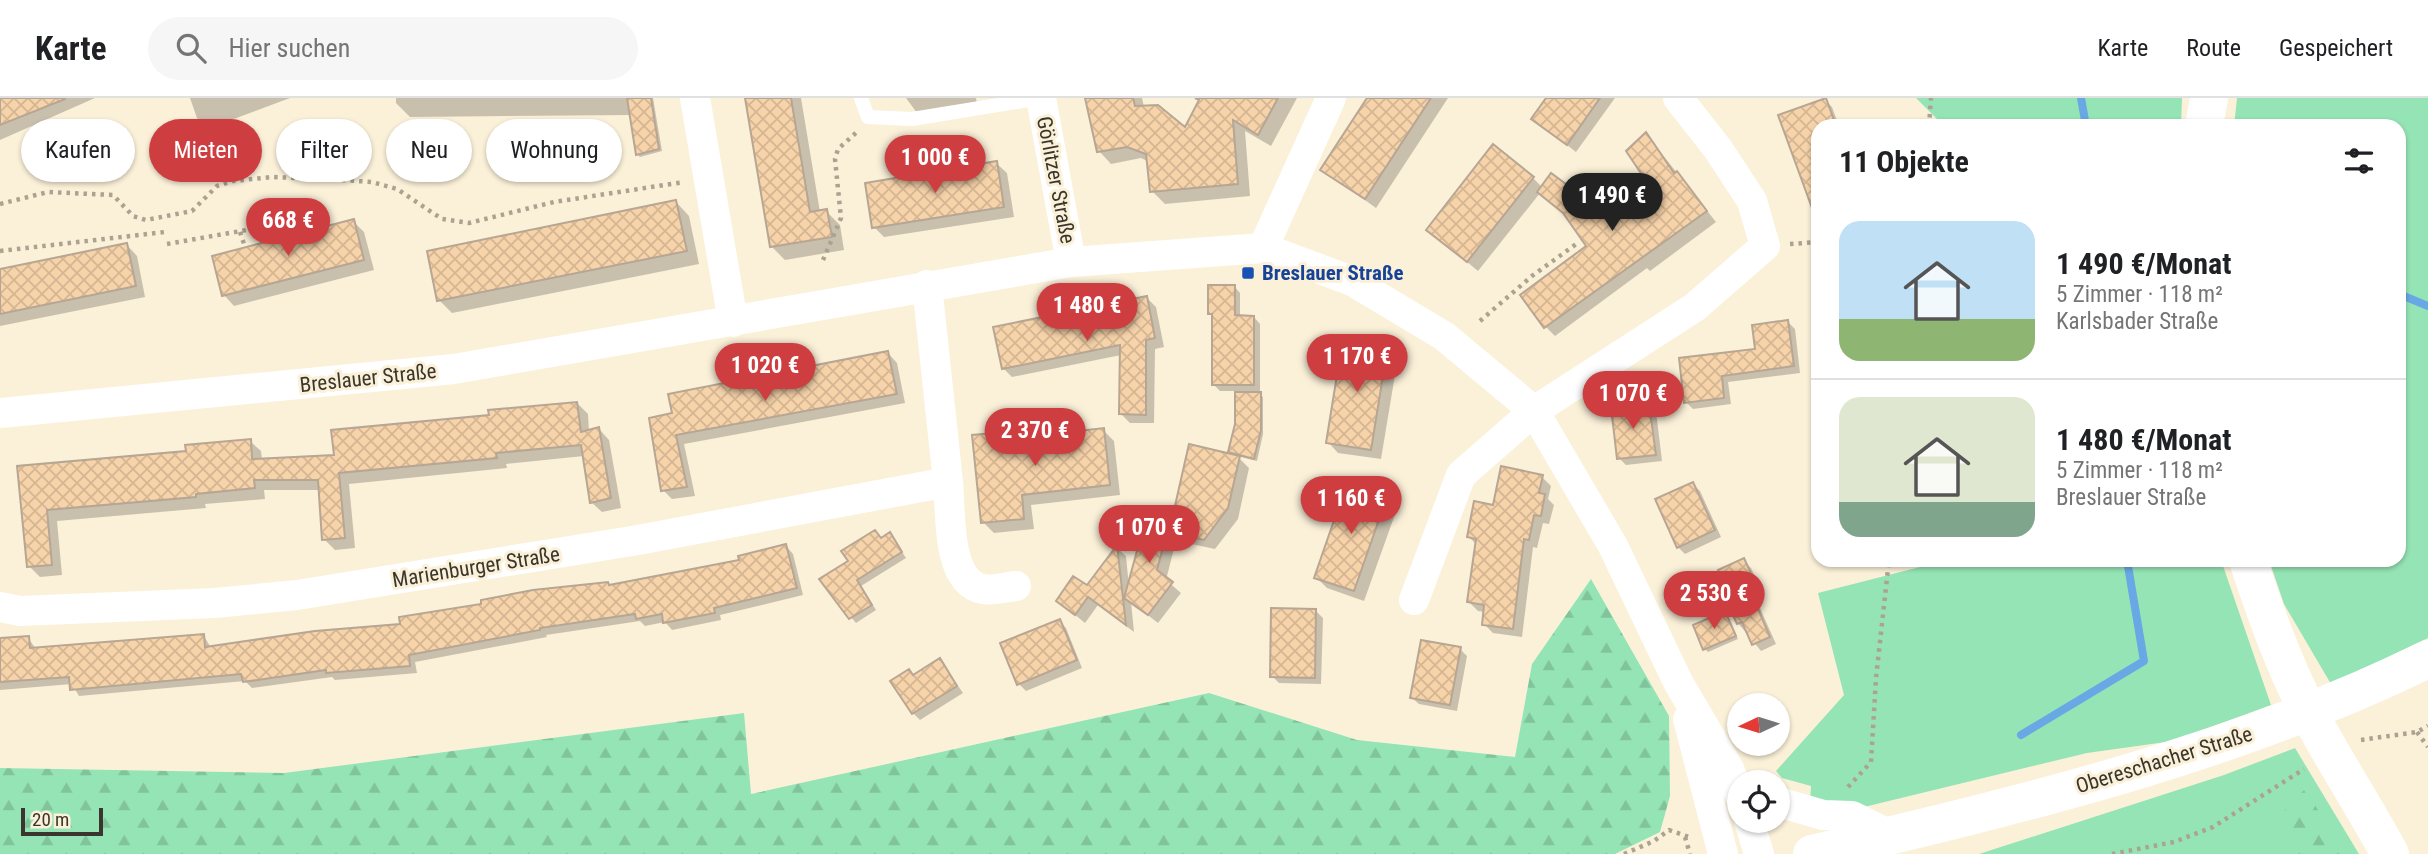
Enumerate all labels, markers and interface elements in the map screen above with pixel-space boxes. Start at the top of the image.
search box [148,17,638,80]
text: Karte [35,29,106,68]
icon: search [172,29,210,67]
text: Hier suchen [228,33,350,63]
text: Karte [2098,34,2148,62]
text: Route [2186,34,2241,62]
text: Gespeichert [2279,34,2393,62]
street label: Görlitzer Straße [1032,114,1080,246]
chip: Kaufen [21,119,135,182]
chip: Mieten [149,119,262,182]
chip: Filter [276,119,372,182]
chip: Neu [386,119,472,182]
chip: Wohnung [486,119,622,182]
pin: 1 000 € [870,136,1000,195]
icon: filters [2340,142,2378,180]
text: 1 000 € [901,144,969,171]
text: 11 Objekte [1839,144,1969,179]
pin: 1 490 € [1547,174,1677,233]
text: 1 490 € [1578,182,1646,209]
pin: 668 € [239,198,337,258]
text: 668 € [262,207,314,234]
text: 1 490 €/Monat [2056,246,2231,281]
icon: home [1895,249,1979,333]
place label: Breslauer Straße [1262,261,1404,285]
marker: Breslauer Straße [1240,265,1256,281]
text: 5 Zimmer · 118 m² [2056,281,2223,308]
pin: 1 480 € [1022,284,1152,343]
text: 1 480 € [1053,292,1121,319]
text: Karlsbader Straße [2056,308,2218,335]
pin: 1 170 € [1292,334,1422,394]
text: 1 170 € [1323,343,1391,370]
pin: 1 020 € [700,344,830,403]
text: 1 020 € [731,352,799,379]
street label: Breslauer Straße [299,359,438,397]
pin: 1 070 € [1568,372,1698,431]
text: 1 070 € [1599,380,1667,407]
pin: 2 370 € [970,408,1100,468]
text: 2 370 € [1001,417,1069,444]
text: 1 480 €/Monat [2056,422,2231,457]
icon: home [1895,425,1979,509]
text: 5 Zimmer · 118 m² [2056,457,2223,484]
pin: 1 160 € [1286,476,1416,536]
text: Breslauer Straße [2056,484,2206,511]
text: 1 160 € [1317,485,1385,512]
pin: 1 070 € [1084,505,1214,565]
text: 1 070 € [1115,514,1183,541]
street label: Marienburger Straße [391,542,562,592]
pin: 2 530 € [1649,572,1779,631]
text: 2 530 € [1680,580,1748,607]
north arrow [1727,693,1790,756]
map controls [1727,693,1790,833]
street label: Obereschacher Straße [2073,722,2255,798]
button: locate [1727,770,1790,833]
scale bar [21,805,103,837]
text: 20 m [32,808,69,831]

